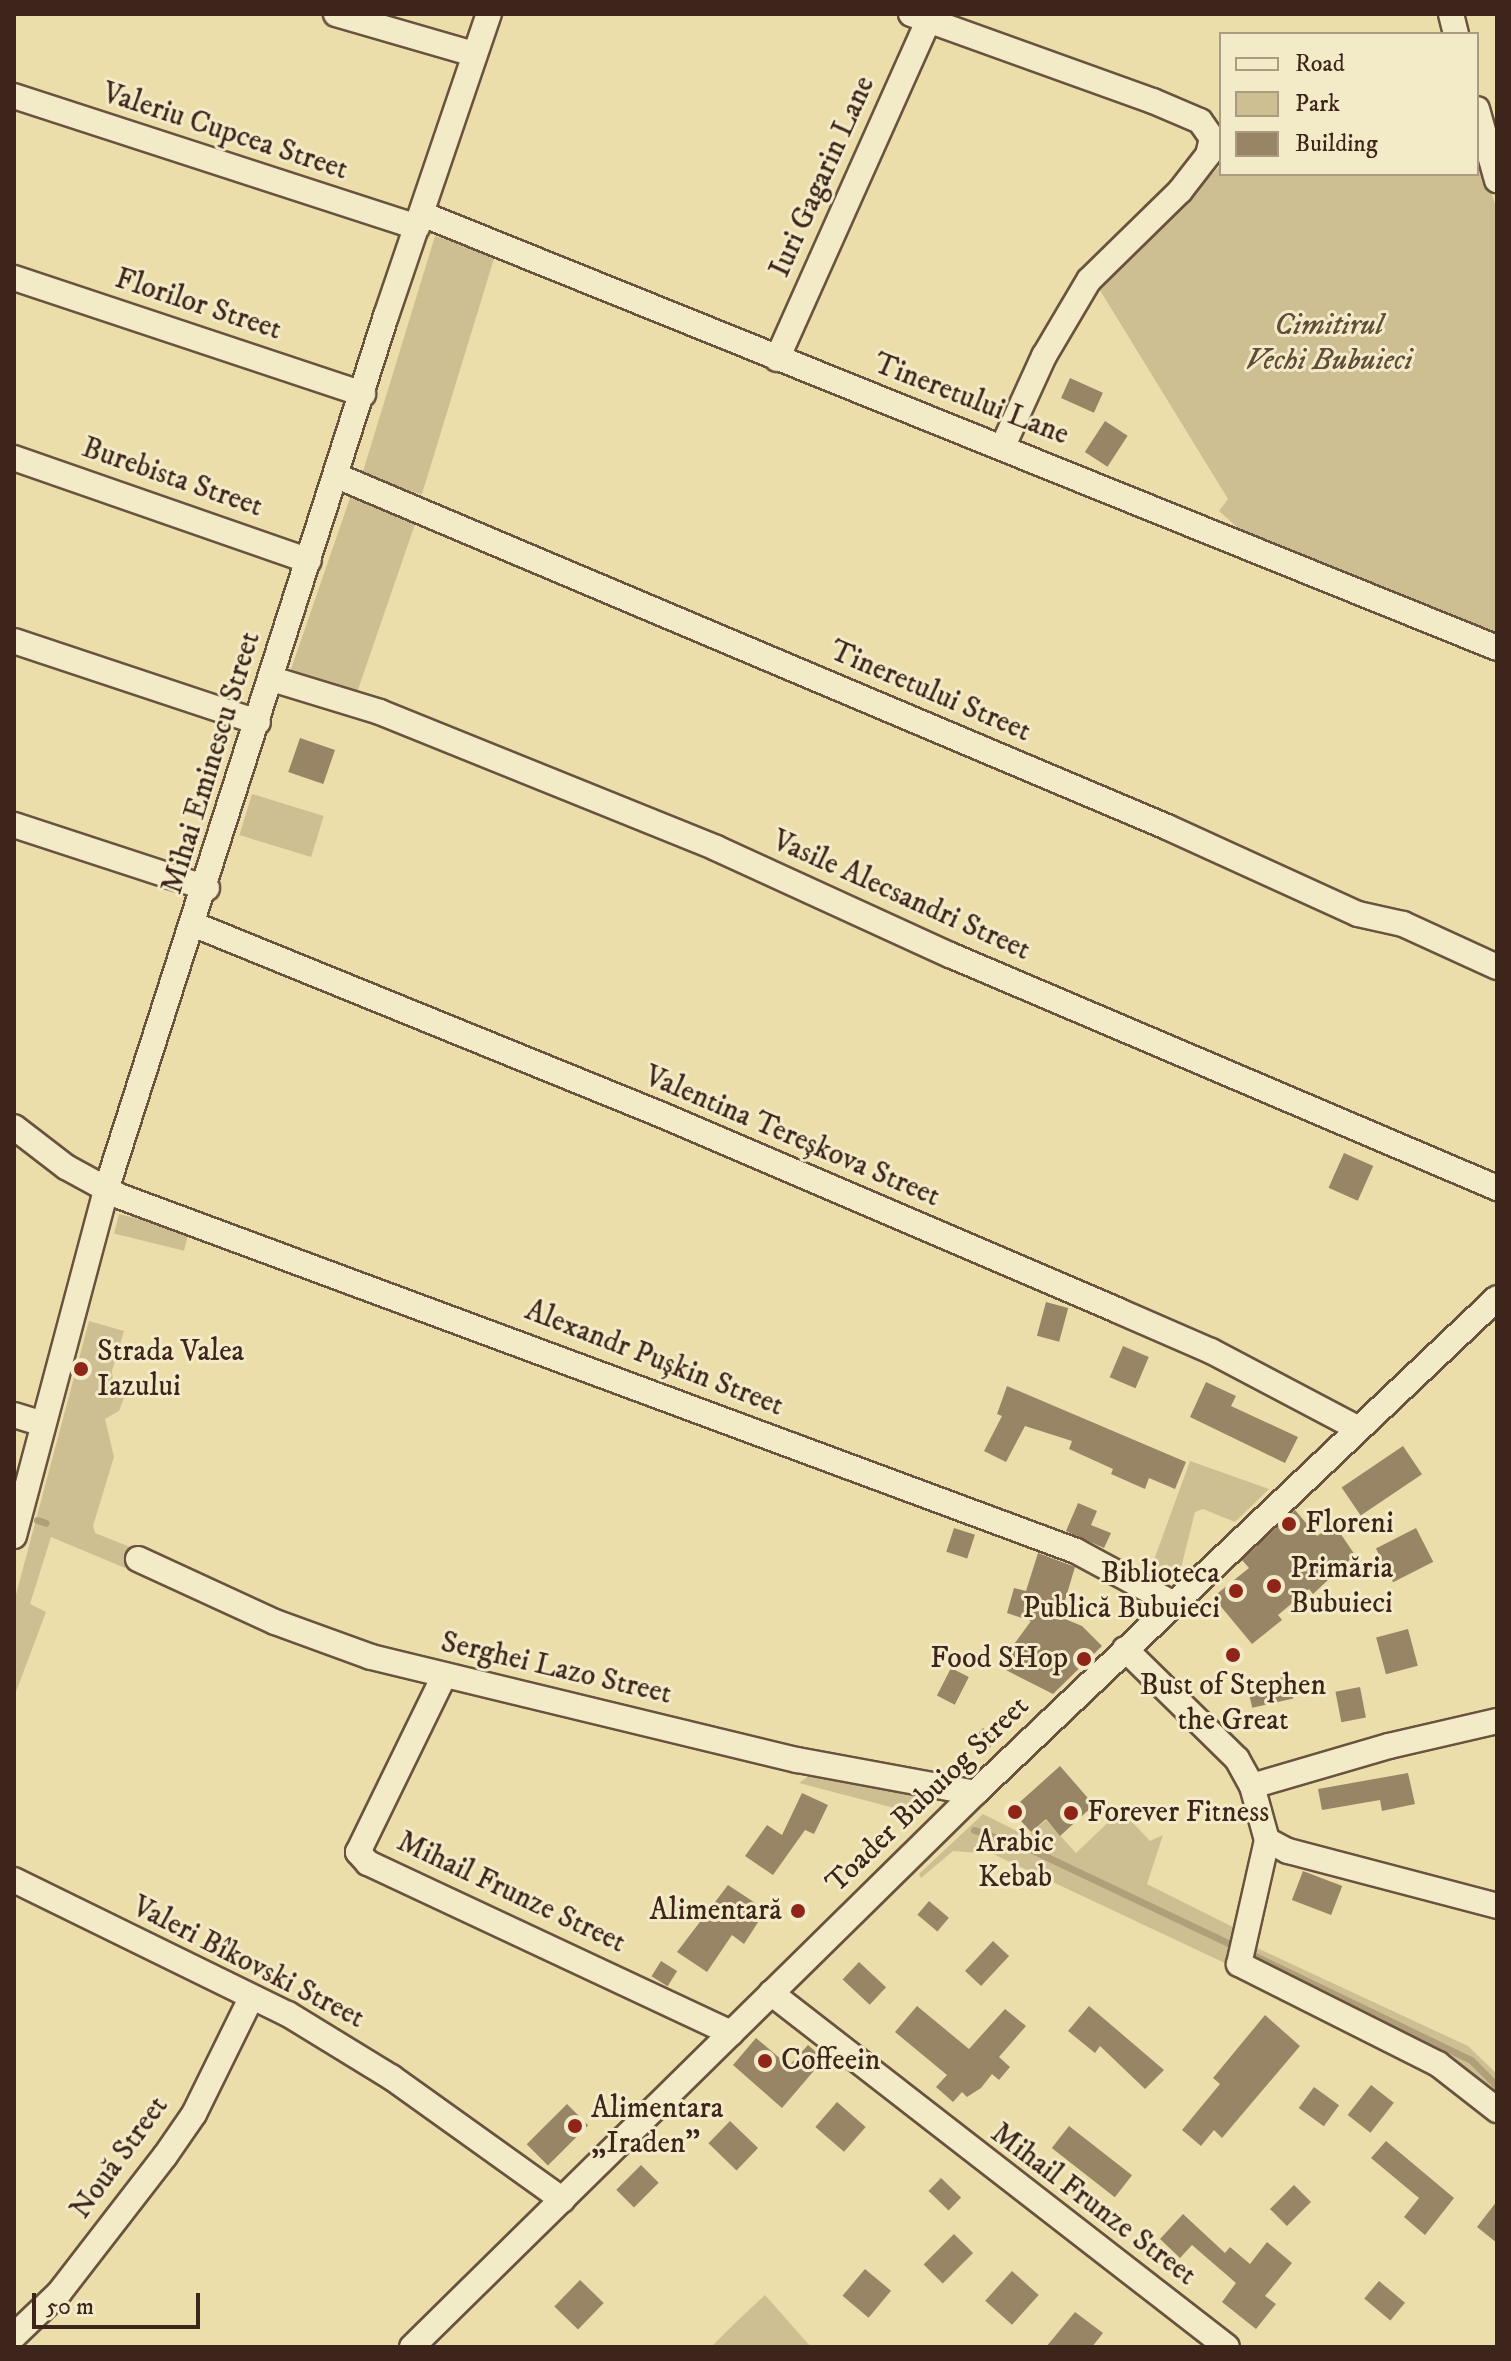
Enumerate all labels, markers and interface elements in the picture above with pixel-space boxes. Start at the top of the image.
legend [1219,32,1479,176]
text: Road [1295,49,1345,79]
street label: Iuri Gagarin Lane [763,71,883,283]
street label: Valeriu Cupcea Street [98,75,352,189]
text: Park [1295,89,1340,119]
text: Building [1295,129,1378,159]
street label: Florilor Street [110,261,286,349]
park label: Cimitirul Vechi Bubuieci [1246,308,1412,378]
street label: Tineretului Lane [868,346,1074,454]
street label: Burebista Street [77,430,267,526]
street label: Mihai Eminescu Street [155,628,269,898]
street label: Tineretului Street [824,634,1036,750]
street label: Vasile Alecsandri Street [767,823,1035,969]
street label: Valentina Tereșkova Street [639,1058,945,1216]
street label: Alexandr Pușkin Street [520,1293,788,1425]
place label: Strada Valea Iazului [97,1334,244,1404]
marker: Strada Valea Iazului [72,1360,90,1378]
place label: Floreni [1305,1506,1394,1542]
marker: Floreni [1280,1515,1298,1533]
place label: Primăria Bubuieci [1290,1551,1393,1622]
place label: Biblioteca Publică Bubuieci [1023,1556,1220,1626]
marker: Primăria Bubuieci [1265,1577,1283,1595]
marker: Biblioteca Publică Bubuieci [1227,1582,1245,1600]
street label: Serghei Lazo Street [437,1625,675,1713]
place label: Food SHop [930,1641,1068,1677]
marker: Bust of Stephen the Great [1224,1646,1242,1664]
marker: Food SHop [1075,1650,1093,1668]
place label: Bust of Stephen the Great [1140,1668,1326,1738]
street label: Toader Bubuiog Street [819,1689,1037,1901]
place label: Forever Fitness [1087,1795,1269,1831]
marker: Arabic Kebab [1006,1803,1024,1821]
marker: Forever Fitness [1062,1804,1080,1822]
street label: Mihail Frunze Street [391,1824,631,1962]
place label: Arabic Kebab [976,1825,1054,1896]
street label: Valeri Bîkovski Street [126,1889,370,2037]
place label: Alimentară [650,1893,782,1929]
marker: Alimentară [789,1902,807,1920]
place label: Coffeein [781,2043,881,2079]
marker: Coffeein [756,2052,774,2070]
street label: Nouă Street [63,2089,177,2227]
place label: Alimentara „Iraden” [591,2091,723,2162]
street label: Mihail Frunze Street [983,2116,1203,2294]
marker: Alimentara „Iraden” [566,2117,584,2135]
scale bar [36,2277,204,2327]
text: 50 m [46,2292,94,2322]

